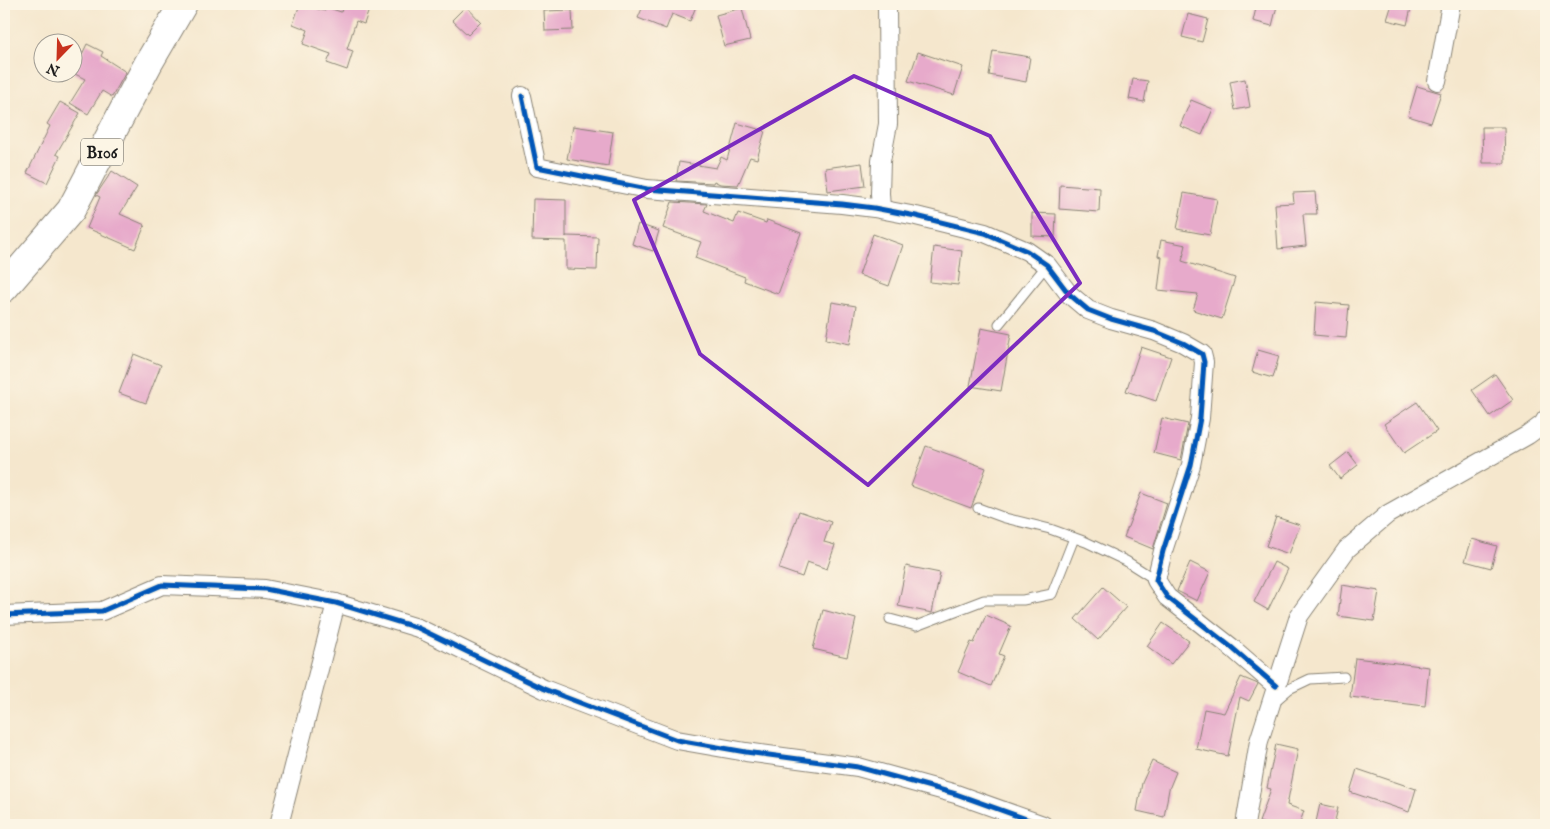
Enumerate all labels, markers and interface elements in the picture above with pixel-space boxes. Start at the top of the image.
north arrow [32,32,82,82]
text: N [44,58,63,80]
road number: B106 [81,138,123,166]

